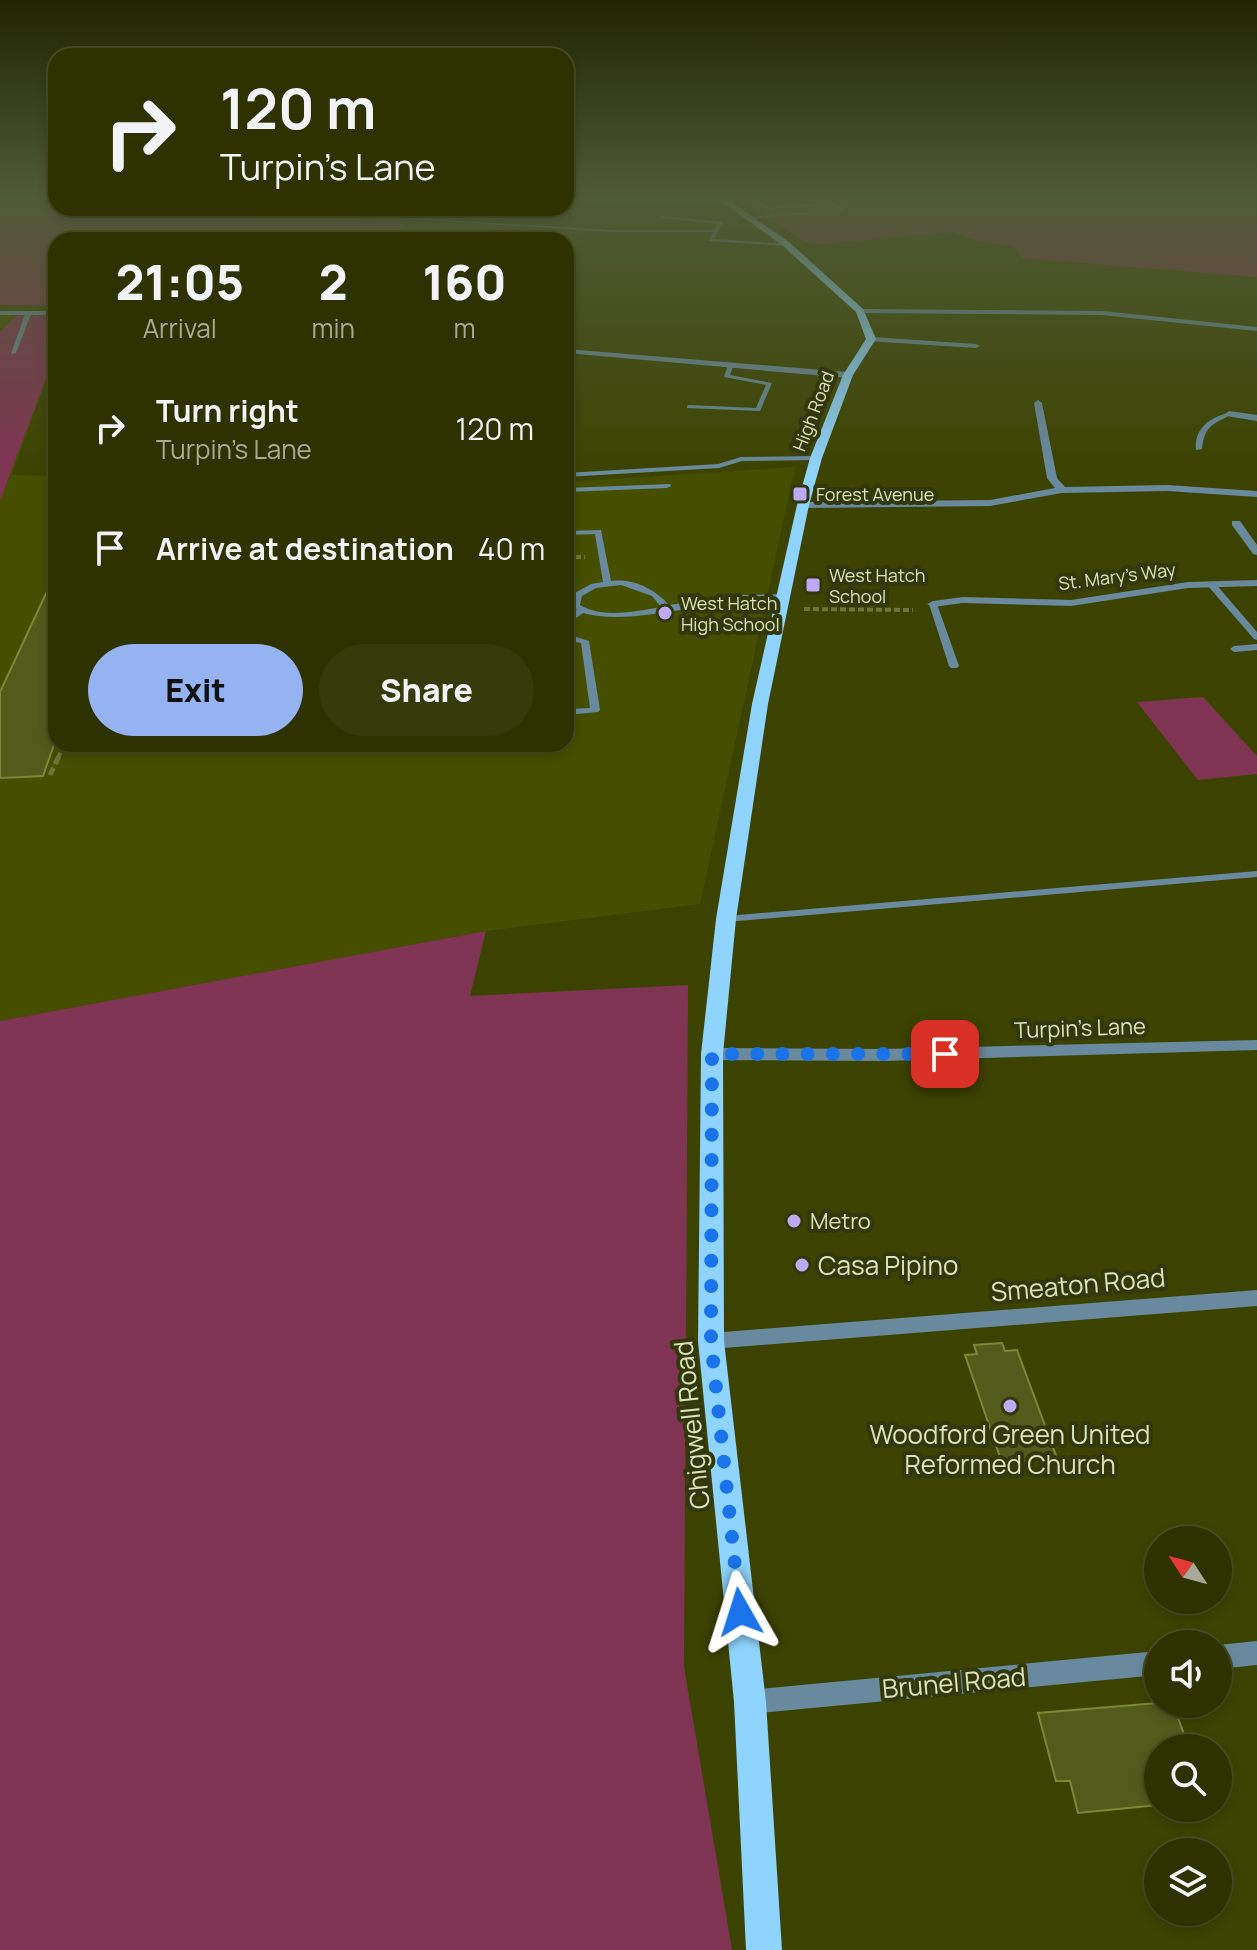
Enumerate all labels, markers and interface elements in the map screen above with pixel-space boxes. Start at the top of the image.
text: 120 m [220,69,376,146]
icon: right [88,80,192,184]
text: Turpin's Lane [220,142,436,191]
text: 21:05 [115,249,244,314]
text: 2 [319,249,348,314]
text: 160 [423,249,507,314]
text: Arrival [143,310,217,346]
text: min [311,310,355,346]
text: m [454,310,476,346]
street label: High Road [787,367,839,455]
text: Turn right [156,390,299,431]
icon: right [88,406,132,450]
text: 120 m [455,408,534,449]
text: Turpin's Lane [156,431,312,467]
place label: Forest Avenue [816,482,934,506]
marker: Forest Avenue [791,485,809,503]
icon: arrive [88,526,132,570]
text: Arrive at destination [156,528,454,569]
text: 40 m [478,528,545,569]
street label: St. Mary's Way [1057,557,1178,595]
place label: West Hatch School [829,563,925,608]
marker: West Hatch School [804,576,822,594]
place label: West Hatch High School [681,591,780,636]
marker: West Hatch High School [656,604,674,622]
button: Exit [88,644,303,736]
button: Share [319,644,534,736]
street label: Turpin's Lane [1014,1011,1146,1045]
pin [911,1020,979,1088]
icon: arrive [923,1032,967,1076]
place label: Metro [810,1206,871,1236]
marker: Metro [785,1212,803,1230]
place label: Casa Pipino [818,1247,958,1283]
marker: Casa Pipino [793,1256,811,1274]
street label: Smeaton Road [989,1258,1167,1310]
street label: Chigwell Road [664,1339,718,1511]
marker: Woodford Green United Reformed Church [1001,1397,1019,1415]
place label: Woodford Green United Reformed Church [869,1416,1151,1482]
north arrow [1144,1526,1232,1614]
map controls [1144,1526,1232,1926]
position arrow [698,1570,782,1654]
button: sound [1144,1630,1232,1718]
street label: Brunel Road [881,1658,1027,1706]
button: search [1144,1734,1232,1822]
button: layers [1144,1838,1232,1926]

